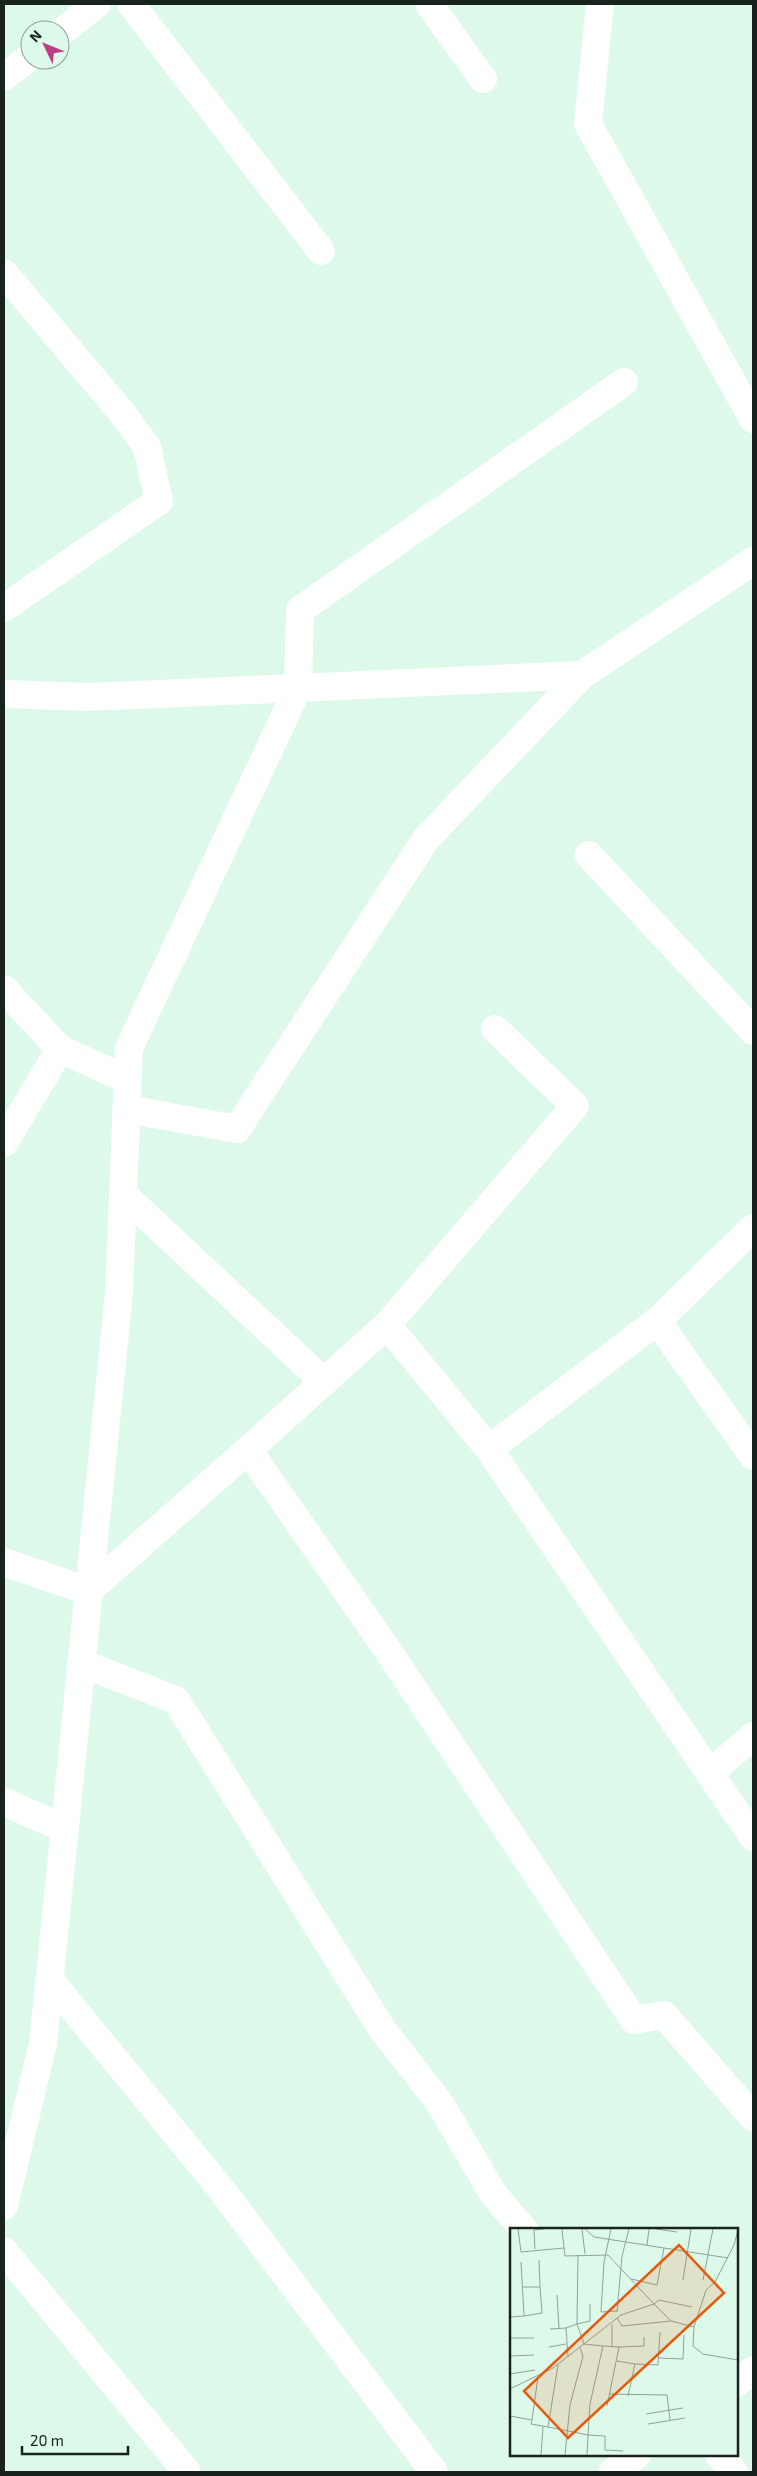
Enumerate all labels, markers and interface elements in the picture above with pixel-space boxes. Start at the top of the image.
north arrow [20,20,70,70]
text: N [25,26,45,45]
inset map [510,2228,737,2456]
scale bar [22,2424,129,2456]
text: 20 m [30,2431,64,2449]

